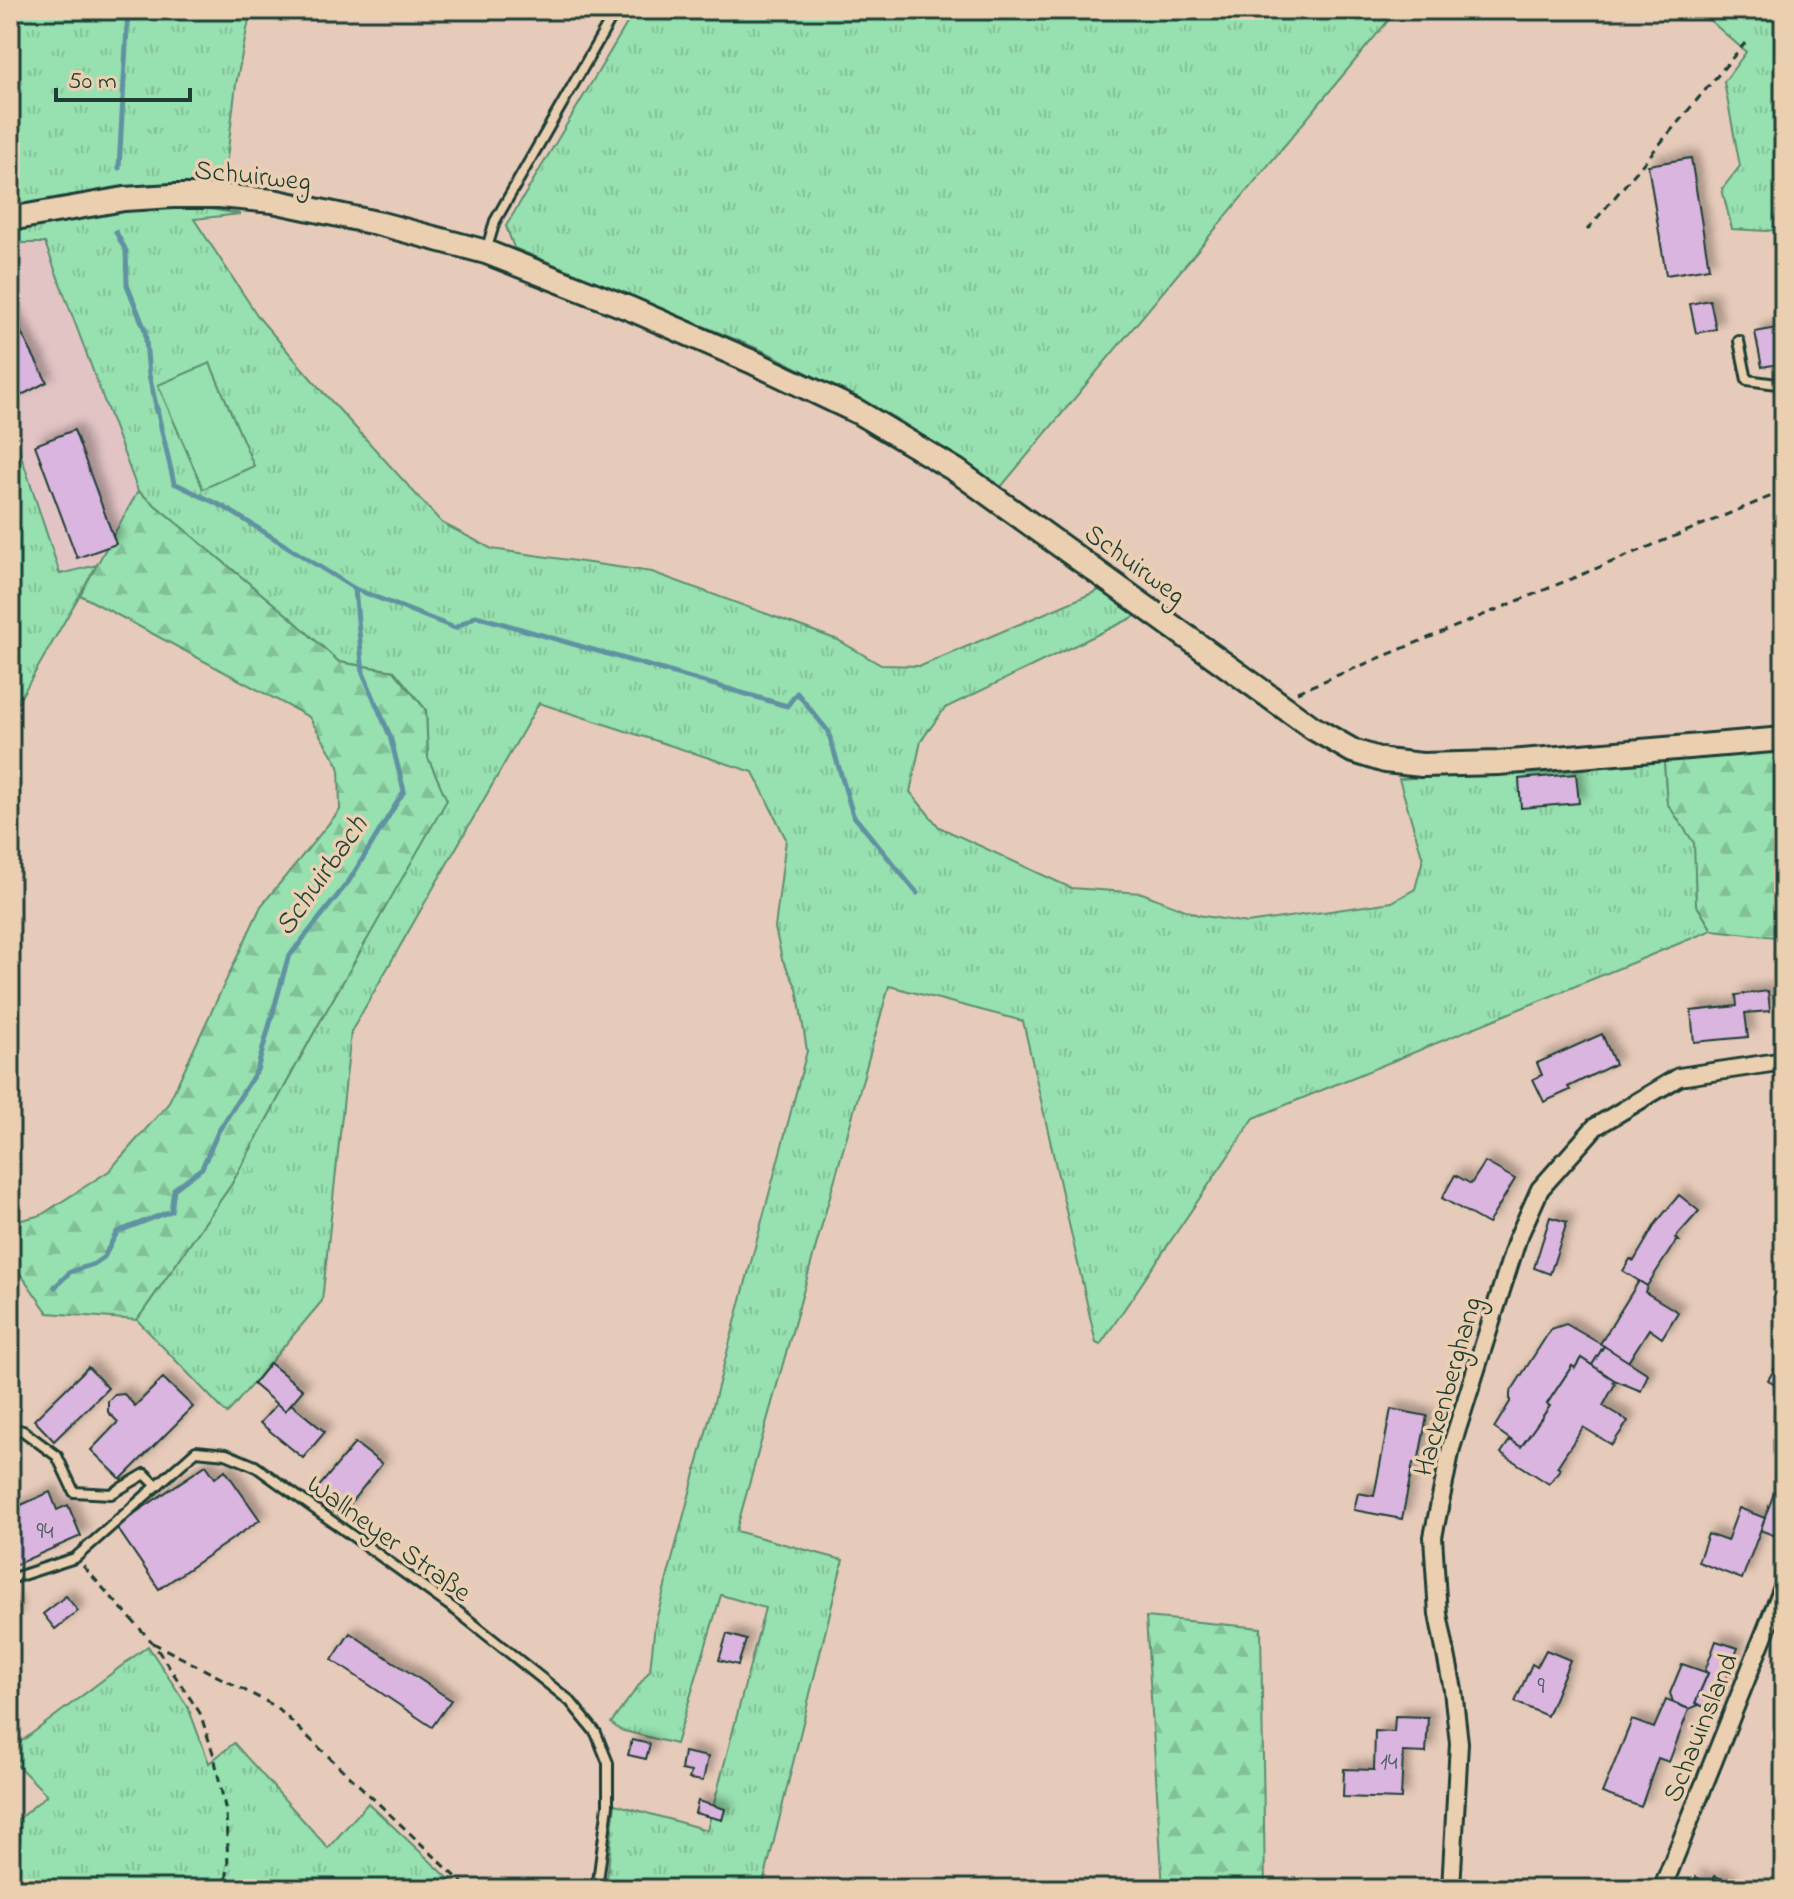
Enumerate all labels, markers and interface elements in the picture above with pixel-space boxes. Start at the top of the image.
scale bar [56,52,190,102]
text: 50 m [68,65,117,100]
street label: Schuirweg [192,151,313,204]
street label: Schuirweg [1075,515,1193,617]
water label: Schuirbach [265,807,381,946]
street label: Hackenberghang [1404,1293,1495,1481]
street label: Wallneyer Straße [297,1466,479,1614]
house number: 94 [36,1515,54,1550]
street label: Schauinsland [1654,1648,1751,1809]
house number: 9 [1537,1670,1545,1705]
house number: 14 [1380,1746,1398,1781]

